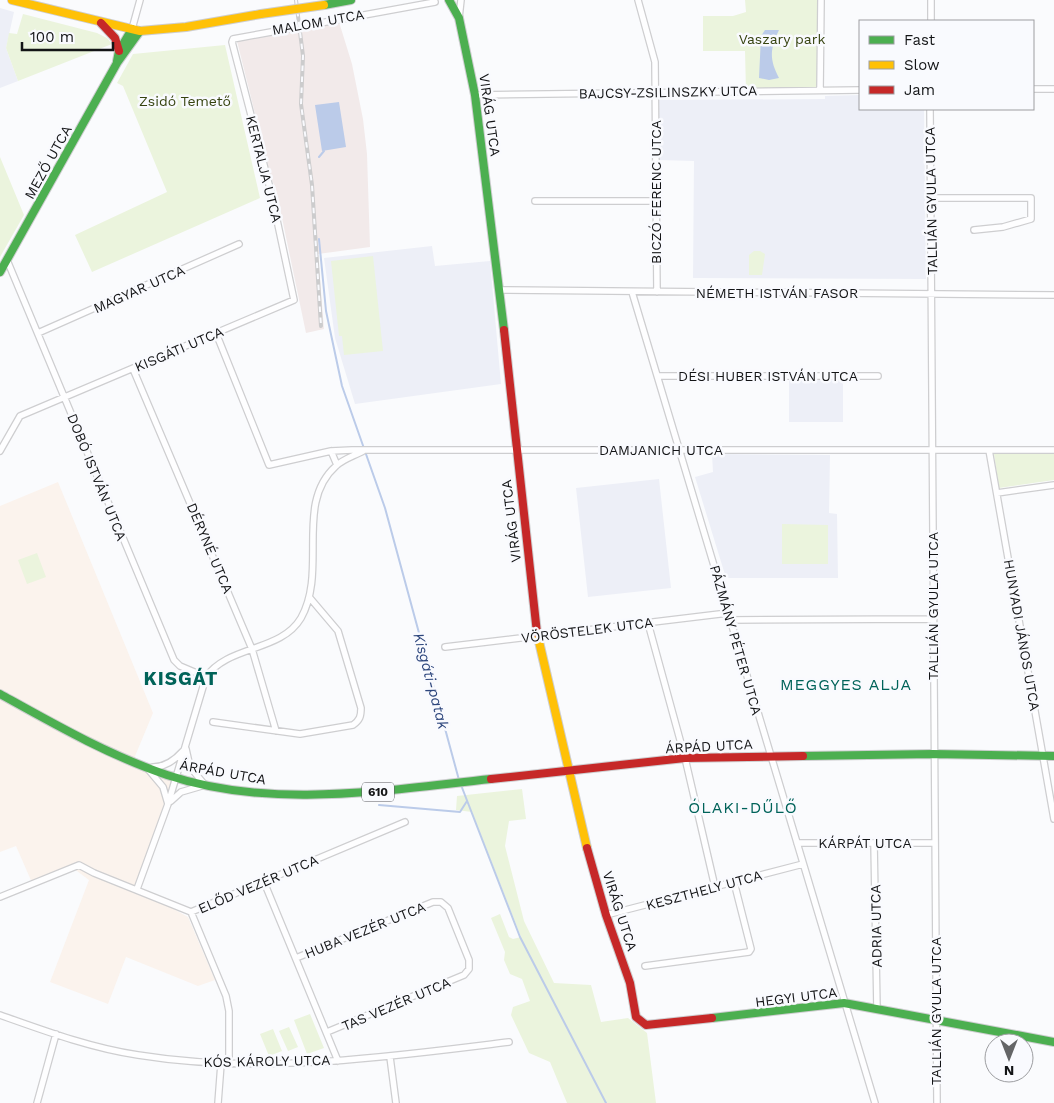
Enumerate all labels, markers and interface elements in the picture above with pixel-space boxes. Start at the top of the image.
street label: MALOM UTCA [271,6,365,38]
scale bar [22,20,114,52]
legend [859,20,1034,110]
text: 100 m [30,28,74,46]
park label: Vaszary park [739,31,825,47]
text: Fast [904,31,936,49]
text: Slow [904,56,940,74]
street label: VIRÁG UTCA [476,73,504,157]
text: Jam [904,81,935,99]
street label: BAJCSY-ZSILINSZKY UTCA [579,82,757,102]
park label: Zsidó Temető [139,93,231,109]
street label: KERTALJA UTCA [243,114,285,224]
street label: BICZÓ FERENC UTCA [648,120,664,264]
street label: MEZŐ UTCA [21,122,75,202]
street label: TALLIÁN GYULA UTCA [922,127,940,275]
street label: MAGYAR UTCA [91,262,187,316]
street label: NÉMETH ISTVÁN FASOR [696,285,858,301]
street label: KISGÁTI UTCA [132,323,226,375]
street label: DÉSI HUBER ISTVÁN UTCA [678,368,858,384]
street label: DOBÓ ISTVÁN UTCA [64,411,130,543]
street label: DAMJANICH UTCA [599,442,723,458]
street label: VIRÁG UTCA [498,479,524,563]
street label: DÉRYNÉ UTCA [184,500,236,596]
street label: TALLIÁN GYULA UTCA [925,532,941,680]
street label: HUNYADI JÁNOS UTCA [1001,558,1043,712]
street label: PÁZMÁNY PÉTER UTCA [707,563,765,717]
street label: VÖRÖSTELEK UTCA [520,614,654,646]
water label: Kisgáti-patak [409,631,453,732]
district label: KISGÁT [144,667,218,690]
district label: MEGGYES ALJA [780,675,912,694]
street label: ÁRPÁD UTCA [665,736,753,756]
street label: ÁRPÁD UTCA [179,757,267,787]
road number: 610 [362,782,394,802]
district label: ÓLAKI-DŰLŐ [688,798,798,817]
street label: KÁRPÁT UTCA [818,835,912,851]
street label: ELŐD VEZÉR UTCA [196,852,320,916]
street label: KESZTHELY UTCA [644,867,764,913]
street label: VIRÁG UTCA [600,869,640,953]
street label: ADRIA UTCA [867,884,885,968]
street label: HUBA VEZÉR UTCA [302,898,428,962]
street label: TALLIÁN GYULA UTCA [928,937,944,1085]
street label: TAS VEZÉR UTCA [339,974,453,1034]
street label: HEGYI UTCA [754,984,838,1010]
north arrow [984,1033,1034,1083]
street label: KÓS KÁROLY UTCA [203,1052,331,1070]
text: N [1004,1063,1014,1079]

